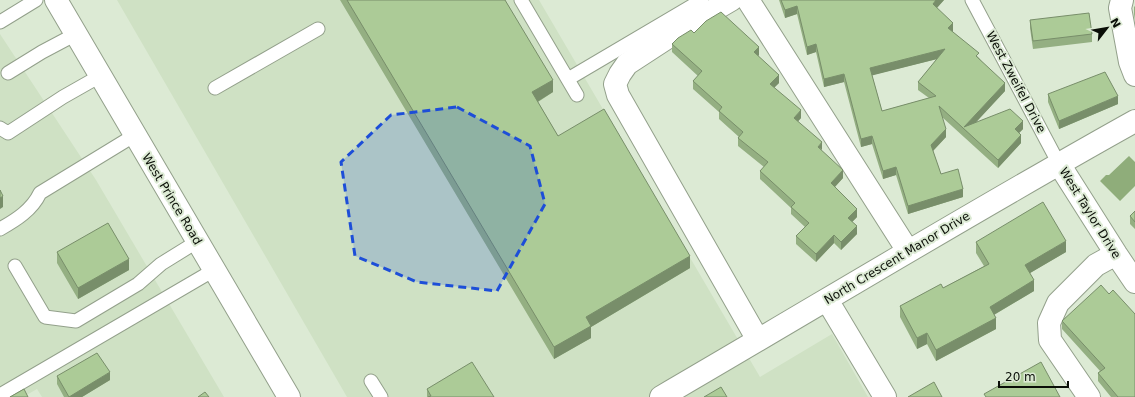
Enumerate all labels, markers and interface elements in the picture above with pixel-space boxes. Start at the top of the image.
north arrow [1087,8,1127,48]
text: N [1107,16,1123,30]
street label: West Zweifel Drive [983,29,1049,135]
street label: West Prince Road [139,151,205,247]
street label: West Taylor Drive [1056,165,1124,261]
street label: North Crescent Manor Drive [822,209,972,307]
scale bar [999,363,1068,389]
text: 20 m [1005,370,1036,384]

